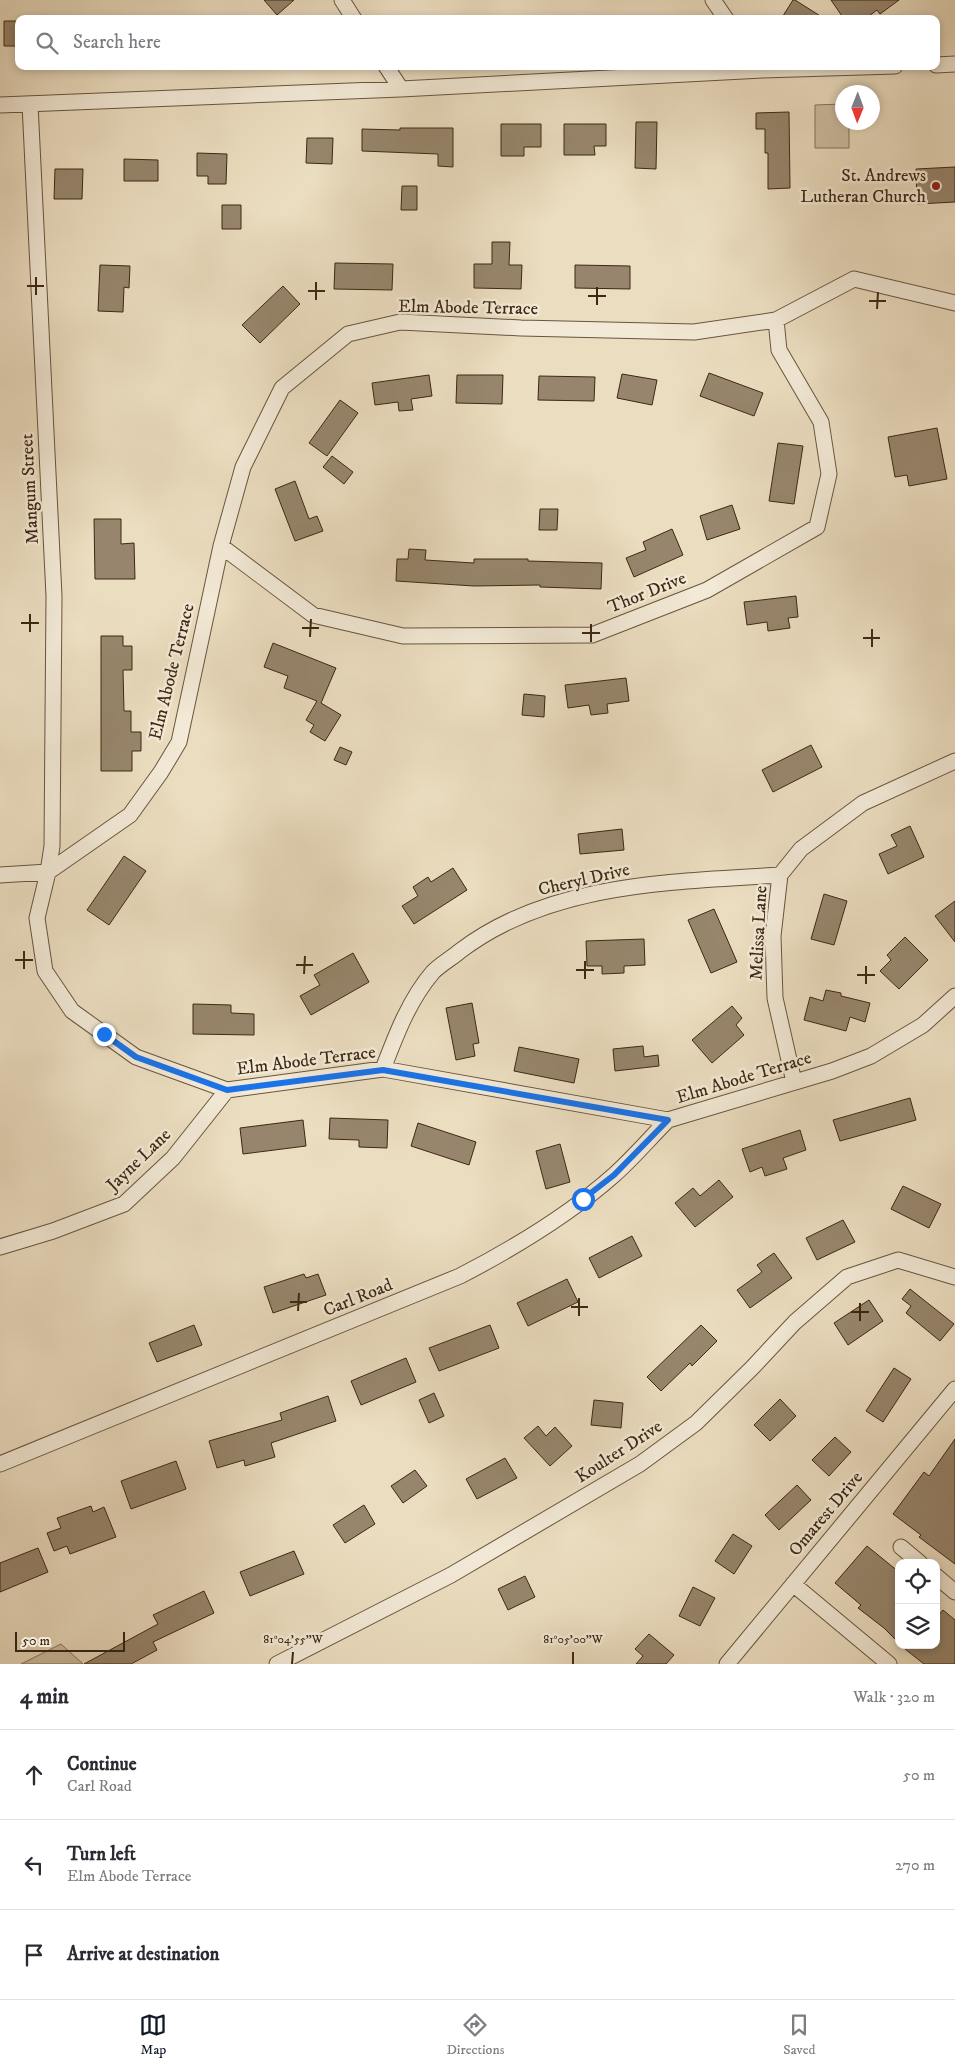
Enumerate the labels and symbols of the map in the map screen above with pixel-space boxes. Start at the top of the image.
north arrow [835,85,880,130]
place label: St. Andrews Lutheran Church [800,165,927,208]
marker: St. Andrews Lutheran Church [930,180,942,192]
street label: Elm Abode Terrace [398,296,538,320]
street label: Mangum Street [16,433,44,545]
street label: Thor Drive [605,567,689,619]
street label: Elm Abode Terrace [144,601,200,743]
street label: Cheryl Drive [536,859,632,901]
street label: Melissa Lane [746,885,772,981]
route end [93,1023,116,1046]
street label: Elm Abode Terrace [235,1042,377,1080]
street label: Elm Abode Terrace [674,1047,814,1109]
street label: Jayne Lane [101,1124,176,1197]
route start [572,1188,595,1211]
street label: Carl Road [320,1274,396,1322]
street label: Koulter Drive [571,1416,667,1488]
street label: Omarest Drive [784,1467,868,1561]
scale bar [15,1629,125,1652]
text: 81°04'55"W [263,1632,324,1647]
text: 81°05'00"W [543,1632,604,1647]

